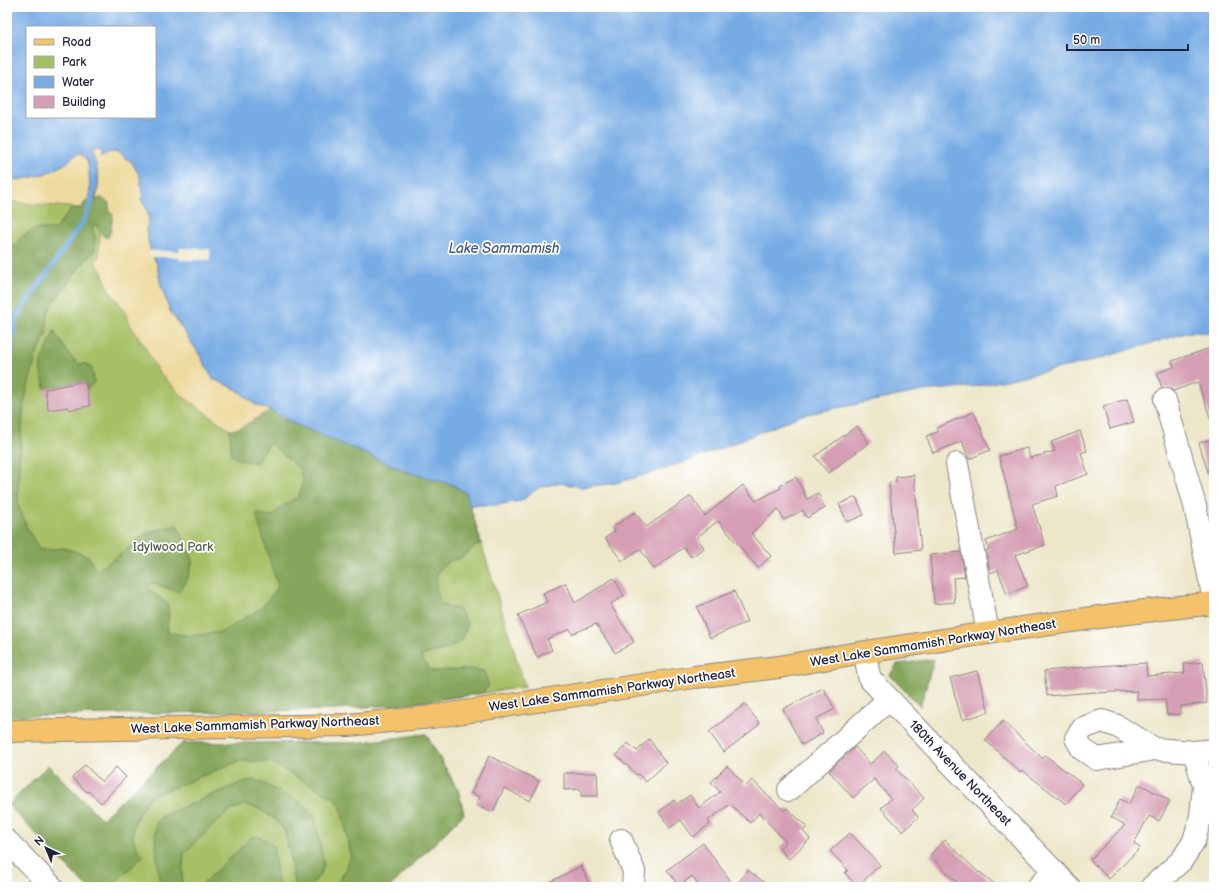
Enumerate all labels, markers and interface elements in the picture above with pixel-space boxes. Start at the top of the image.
legend [26,26,156,118]
scale bar [1067,26,1188,52]
text: 50 m [1073,33,1100,48]
text: Road [62,35,91,50]
text: Park [62,55,86,70]
text: Water [62,75,94,90]
text: Building [62,95,106,110]
water label: Lake Sammamish [449,240,560,257]
park label: Idylwood Park [133,539,214,555]
street label: West Lake Sammamish Parkway Northeast [809,616,1057,670]
street label: West Lake Sammamish Parkway Northeast [488,665,736,715]
street label: West Lake Sammamish Parkway Northeast [130,713,380,737]
street label: 180th Avenue Northeast [905,717,1015,829]
north arrow [26,828,66,868]
text: N [32,834,47,849]

